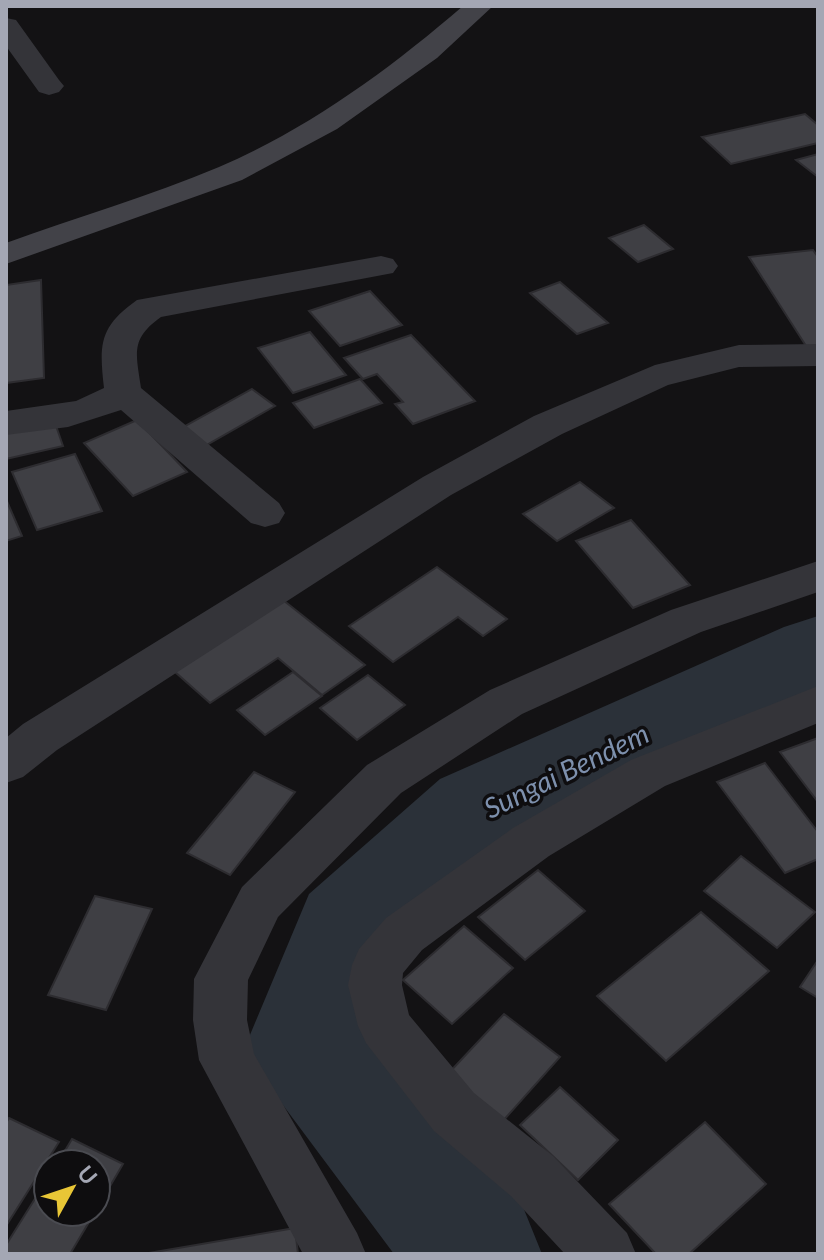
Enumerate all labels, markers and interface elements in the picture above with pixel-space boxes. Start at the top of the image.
water label: Sungai Bendem [478,715,654,825]
north arrow [32,1148,112,1228]
text: U [72,1160,103,1190]

